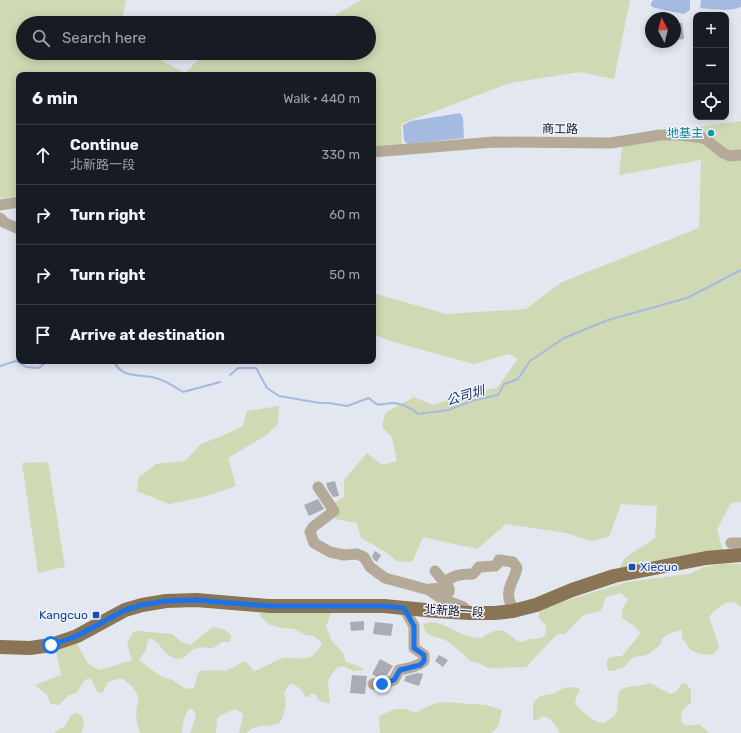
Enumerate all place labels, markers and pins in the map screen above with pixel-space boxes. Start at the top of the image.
place label: 地基主 [667,126,703,140]
marker: 地基主 [706,128,716,138]
place label: Xiecuo [640,560,678,574]
marker: Xiecuo [627,562,637,572]
place label: Kangcuo [39,608,88,622]
marker: Kangcuo [91,610,101,620]

